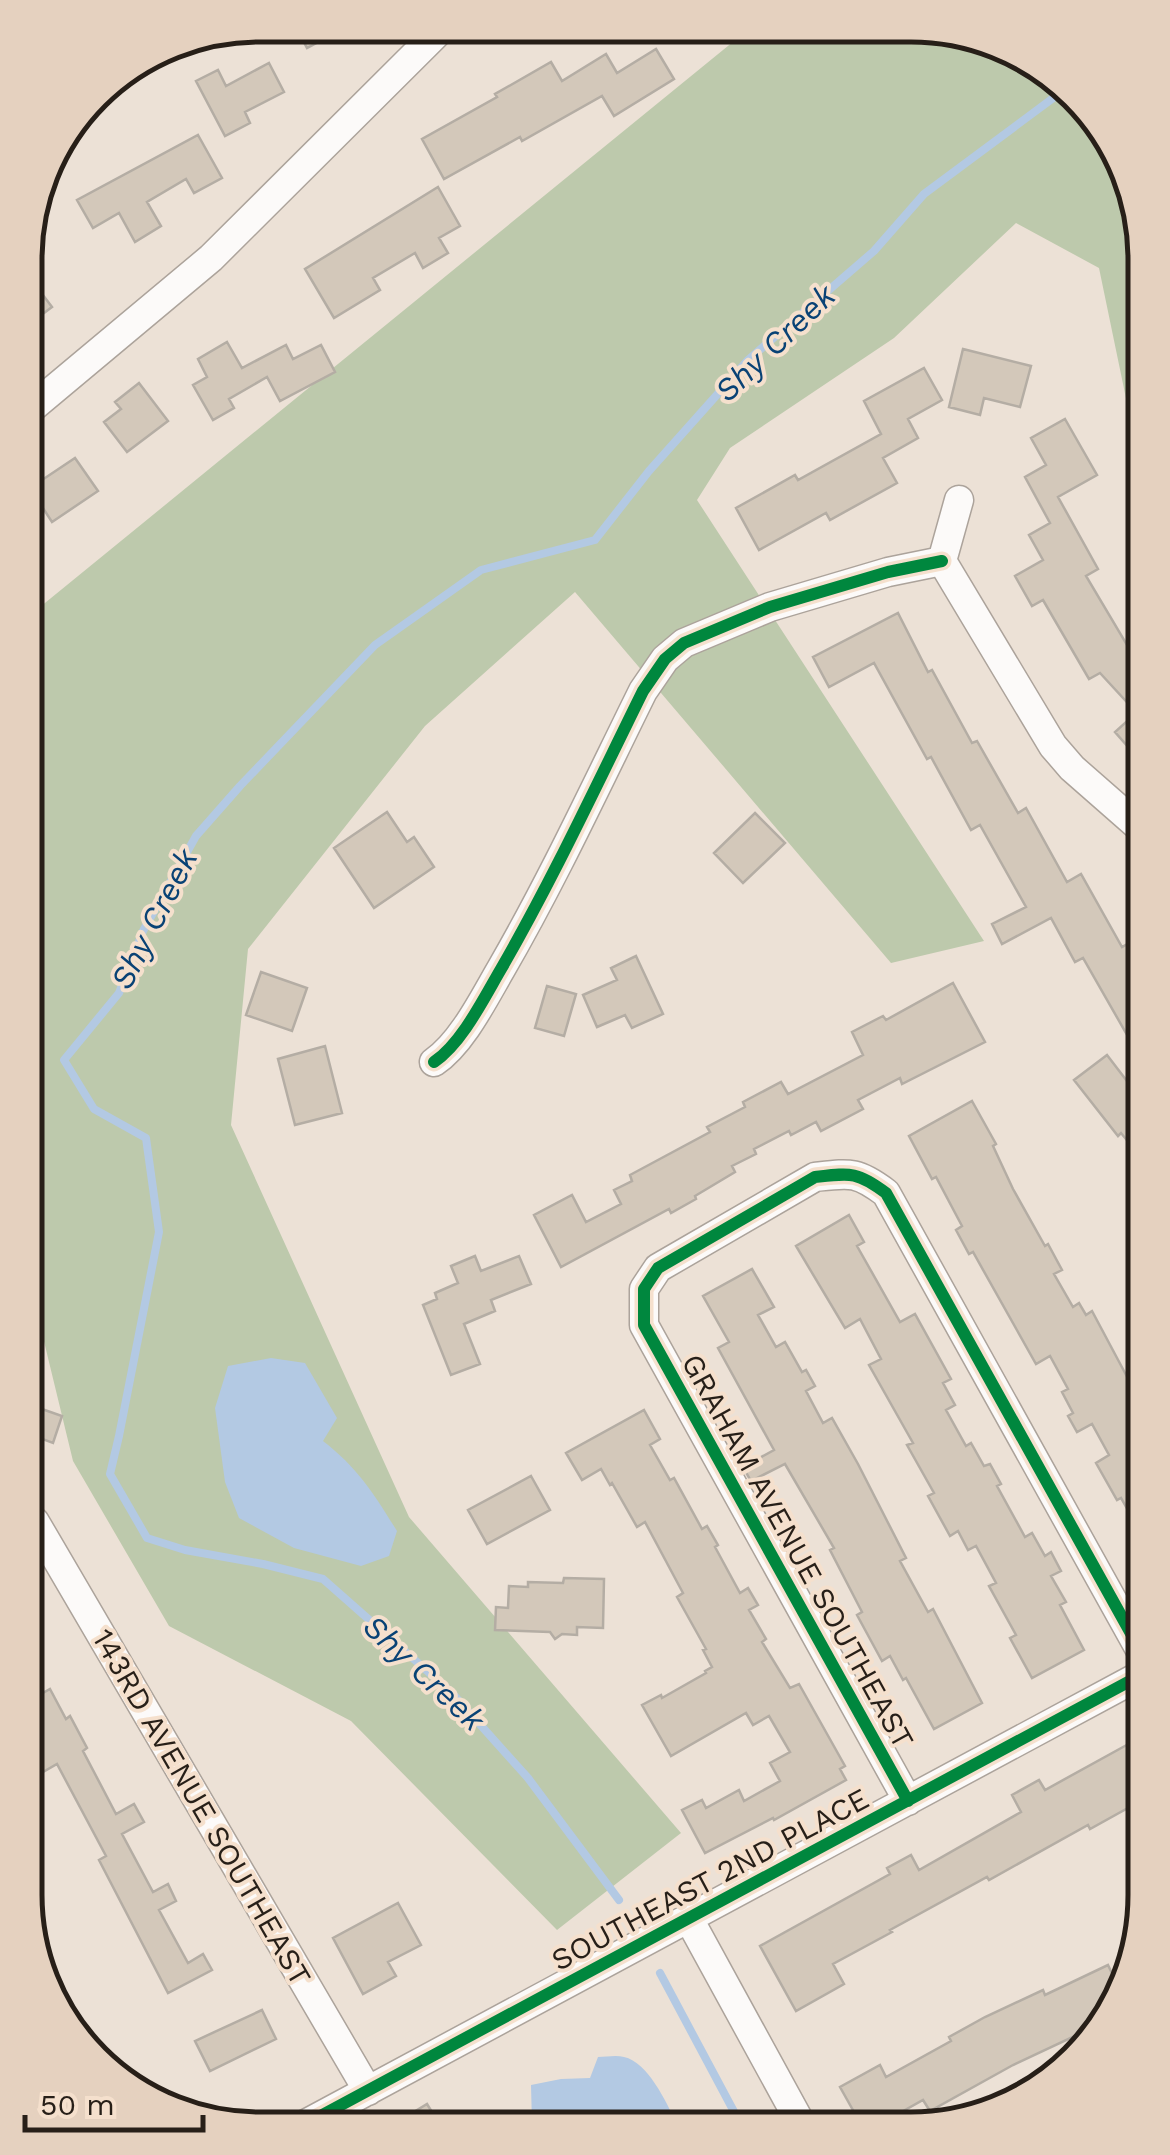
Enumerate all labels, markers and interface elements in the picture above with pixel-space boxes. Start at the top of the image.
water label: Shy Creek [707,275,844,410]
water label: Shy Creek [102,841,206,996]
street label: GRAHAM AVENUE SOUTHEAST [675,1348,921,1754]
water label: Shy Creek [355,1607,494,1740]
street label: 143RD AVENUE SOUTHEAST [85,1623,319,1991]
street label: SOUTHEAST 2ND PLACE [545,1780,875,1978]
scale bar [25,2070,202,2132]
text: 50 m [40,2087,115,2122]

